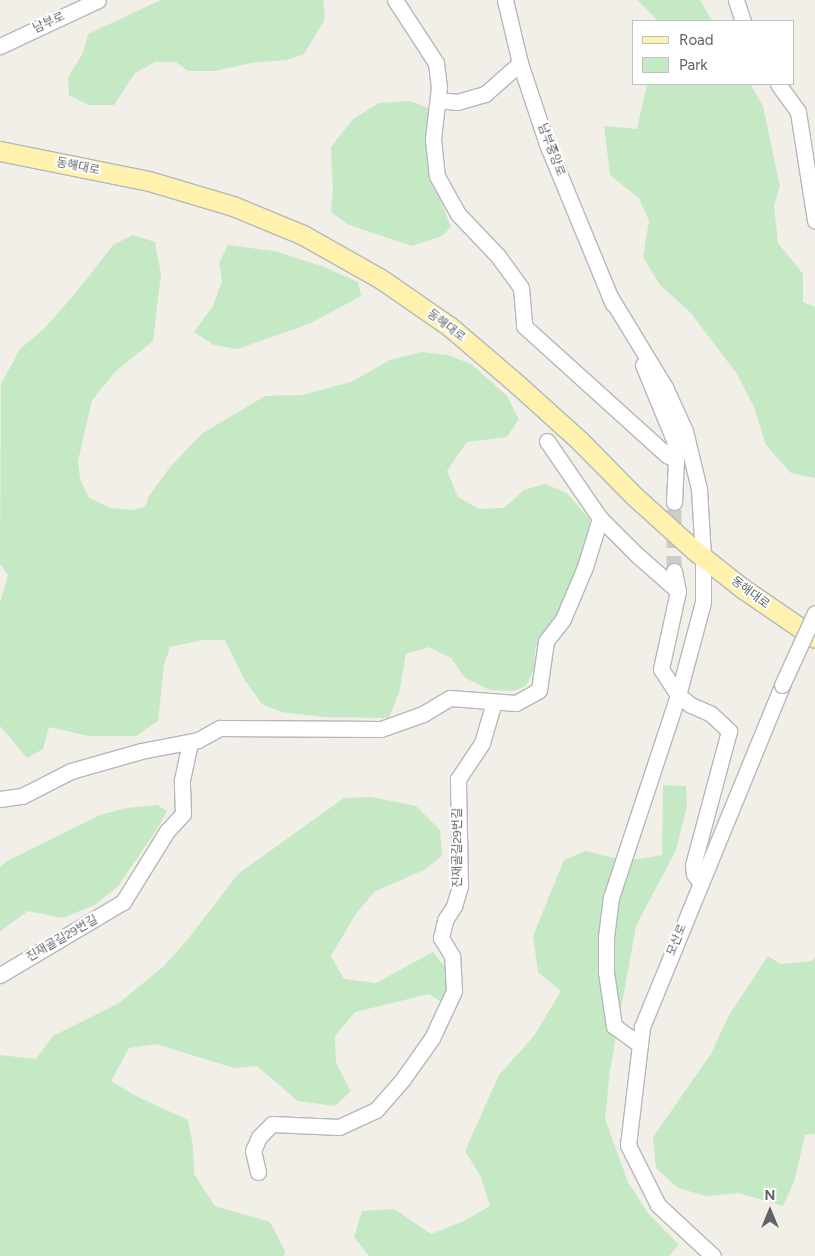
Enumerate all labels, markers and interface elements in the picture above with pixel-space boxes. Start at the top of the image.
street label: 남부로 [31,9,67,37]
legend [632,20,795,85]
text: Road [679,31,714,49]
text: Park [679,56,708,74]
street label: 남부중앙로 [534,122,568,178]
street label: 동해대로 [55,156,101,178]
street label: 동해대로 [424,307,468,345]
street label: 동해대로 [728,574,772,612]
street label: 진재골길29번길 [451,808,465,888]
street label: 진재골길29번길 [24,913,100,965]
street label: 모산로 [664,922,690,958]
north arrow [745,1186,795,1236]
text: N [765,1187,775,1204]

